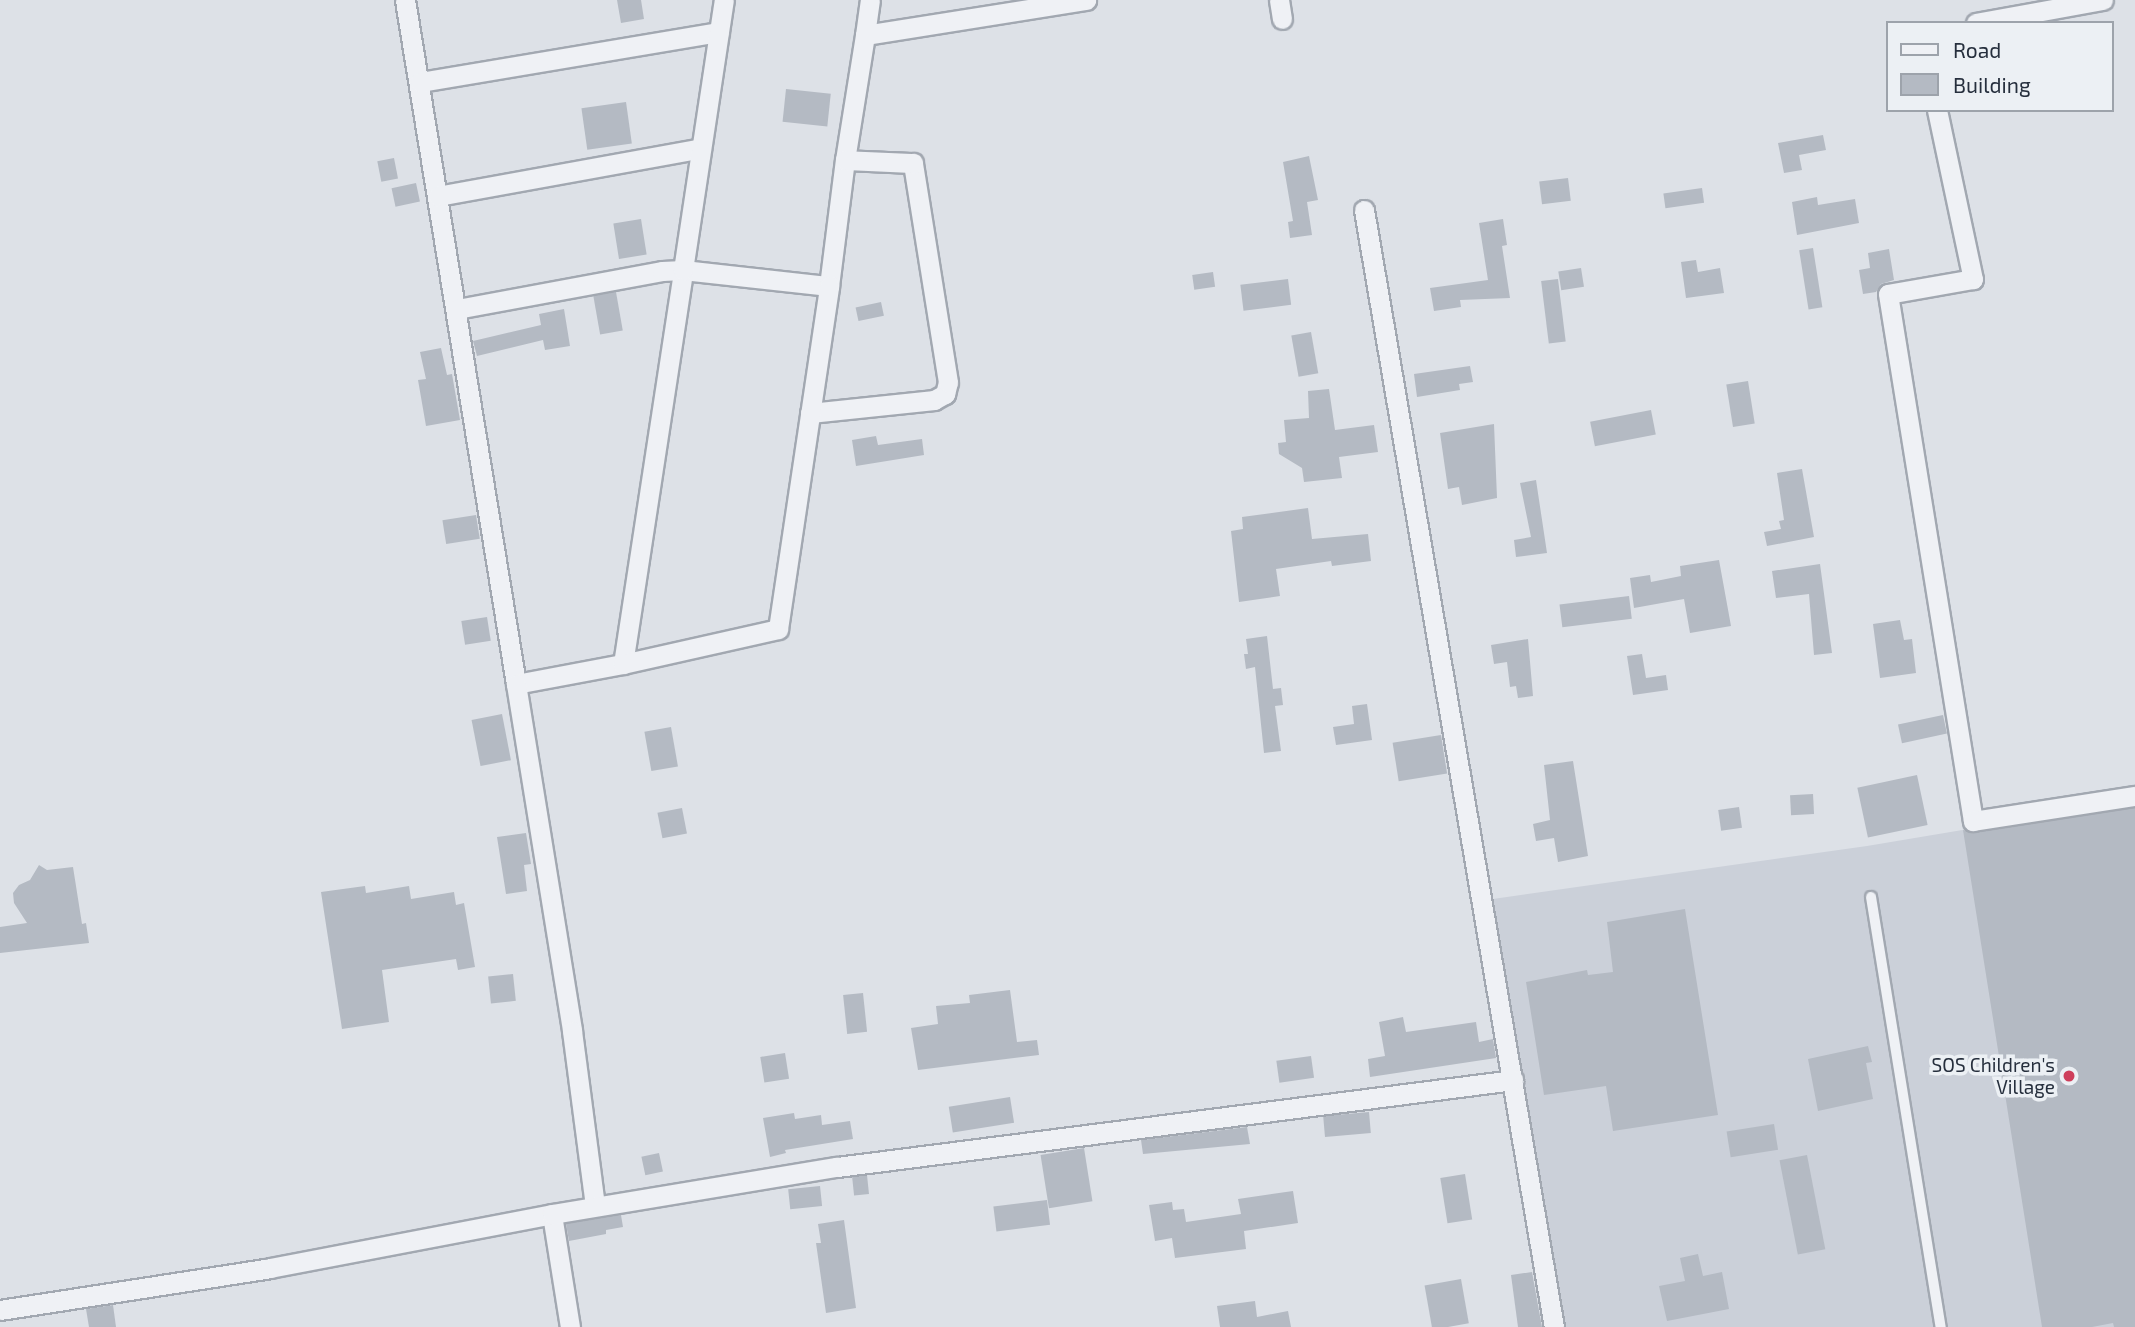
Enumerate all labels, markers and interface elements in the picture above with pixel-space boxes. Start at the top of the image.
legend [1886,21,2114,112]
text: Road [1953,37,2001,62]
text: Building [1953,72,2031,97]
place label: SOS Children's Village [1932,1054,2055,1098]
marker: SOS Children's Village [2061,1068,2077,1084]

